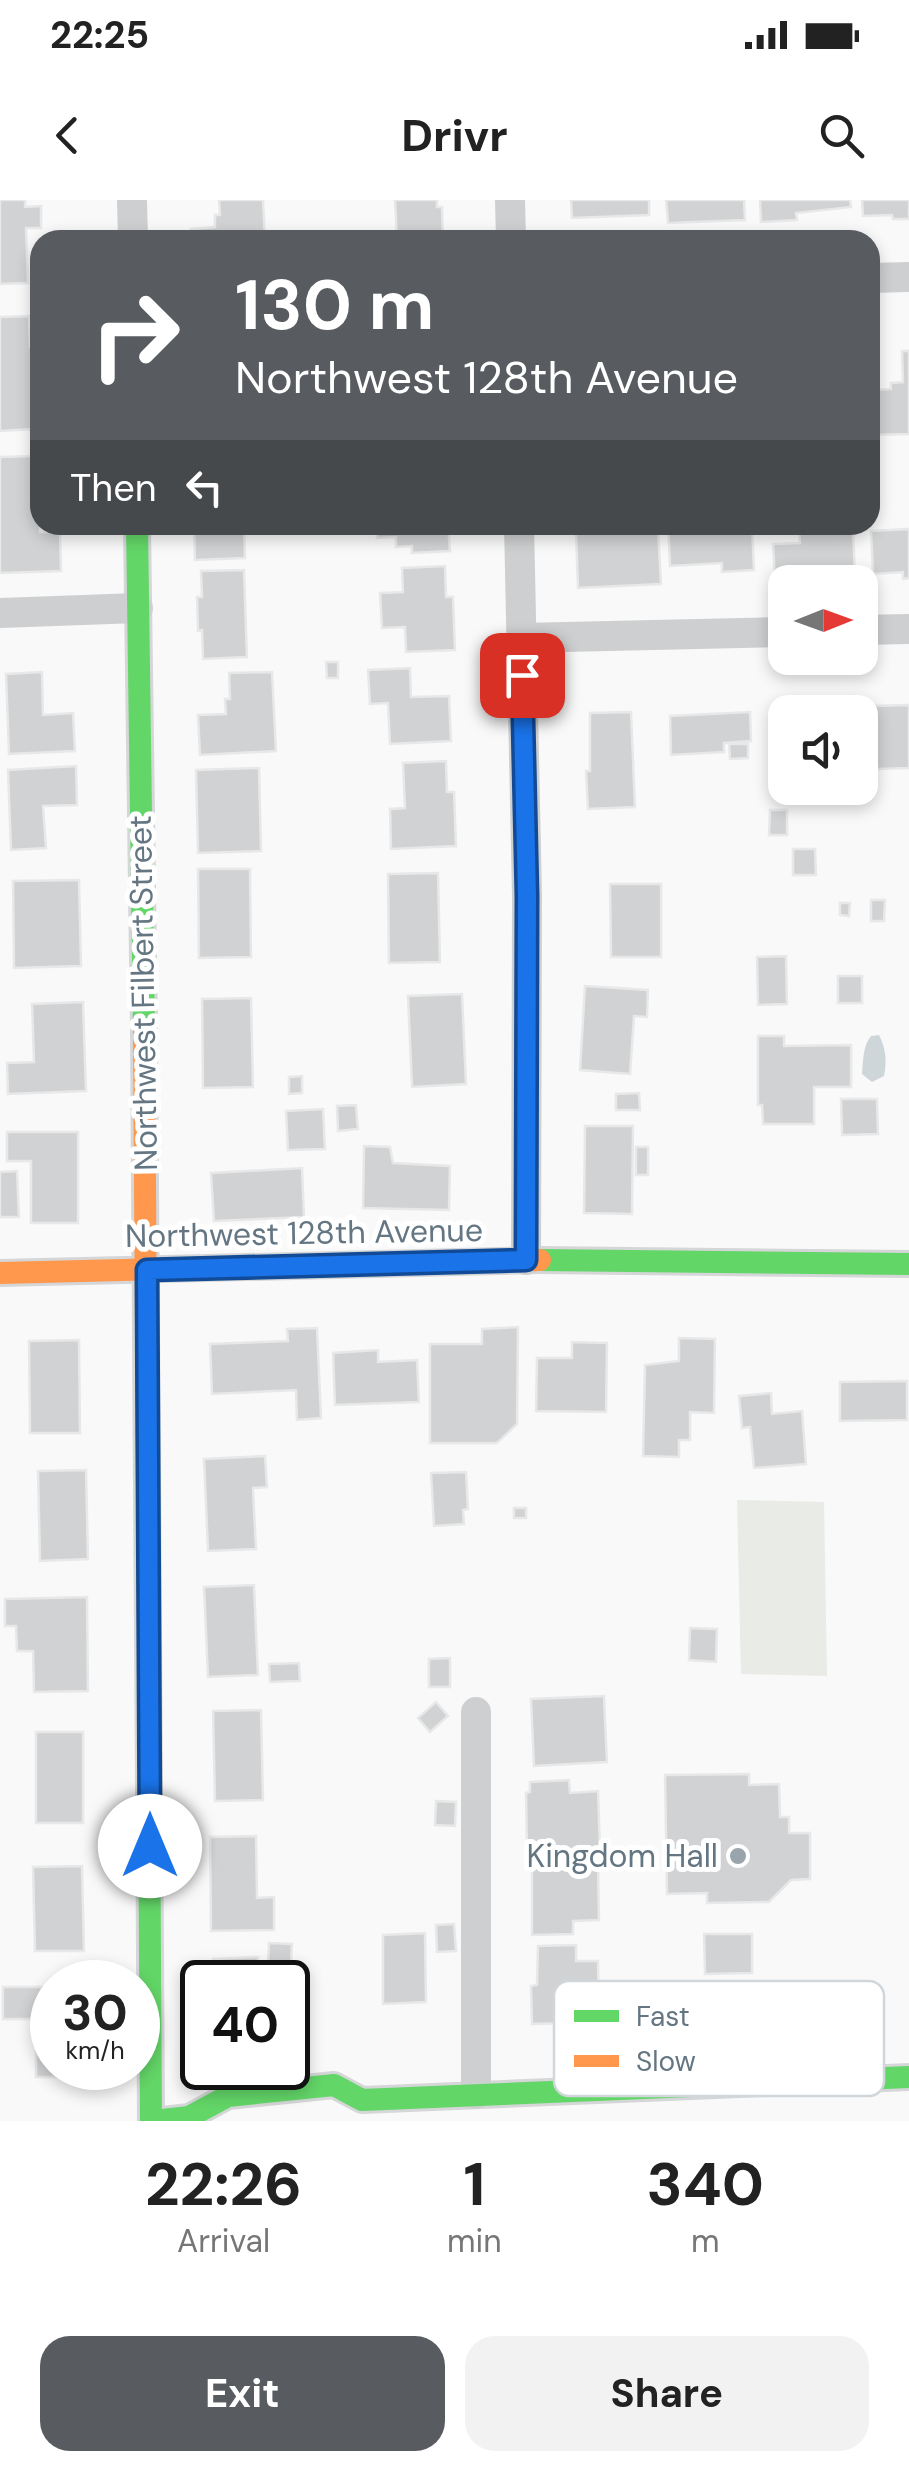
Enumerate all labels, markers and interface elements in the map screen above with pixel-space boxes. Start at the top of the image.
text: 22:25 [50,10,149,60]
text: Drivr [401,106,508,165]
icon: back [40,108,95,163]
icon: search [814,108,869,163]
text: 130 m [235,260,434,351]
icon: right [70,270,200,400]
text: Northwest 128th Avenue [235,348,738,407]
icon: left [177,460,232,515]
text: Then [70,463,157,513]
north arrow [768,565,878,675]
map controls [768,565,878,805]
pin [480,633,565,718]
icon: arrive [495,648,550,703]
button: sound [768,695,878,805]
street label: Northwest Filbert Street [119,815,167,1171]
street label: Northwest 128th Avenue [125,1209,483,1257]
position arrow [98,1794,202,1898]
place label: Kingdom Hall [527,1835,718,1877]
marker: Kingdom Hall [727,1845,749,1867]
speed limit sign: 40 [180,1960,310,2090]
text: 30 [62,1980,128,2046]
legend [554,1981,884,2096]
text: Fast [636,1998,690,2035]
text: km/h [65,2034,125,2067]
text: Slow [636,2043,696,2080]
text: 22:26 [145,2145,302,2224]
text: 1 [463,2145,485,2224]
text: 340 [647,2145,764,2224]
text: Arrival [177,2220,270,2262]
text: min [447,2220,502,2262]
text: m [691,2220,720,2262]
button: Exit [40,2336,445,2451]
button: Share [465,2336,869,2451]

